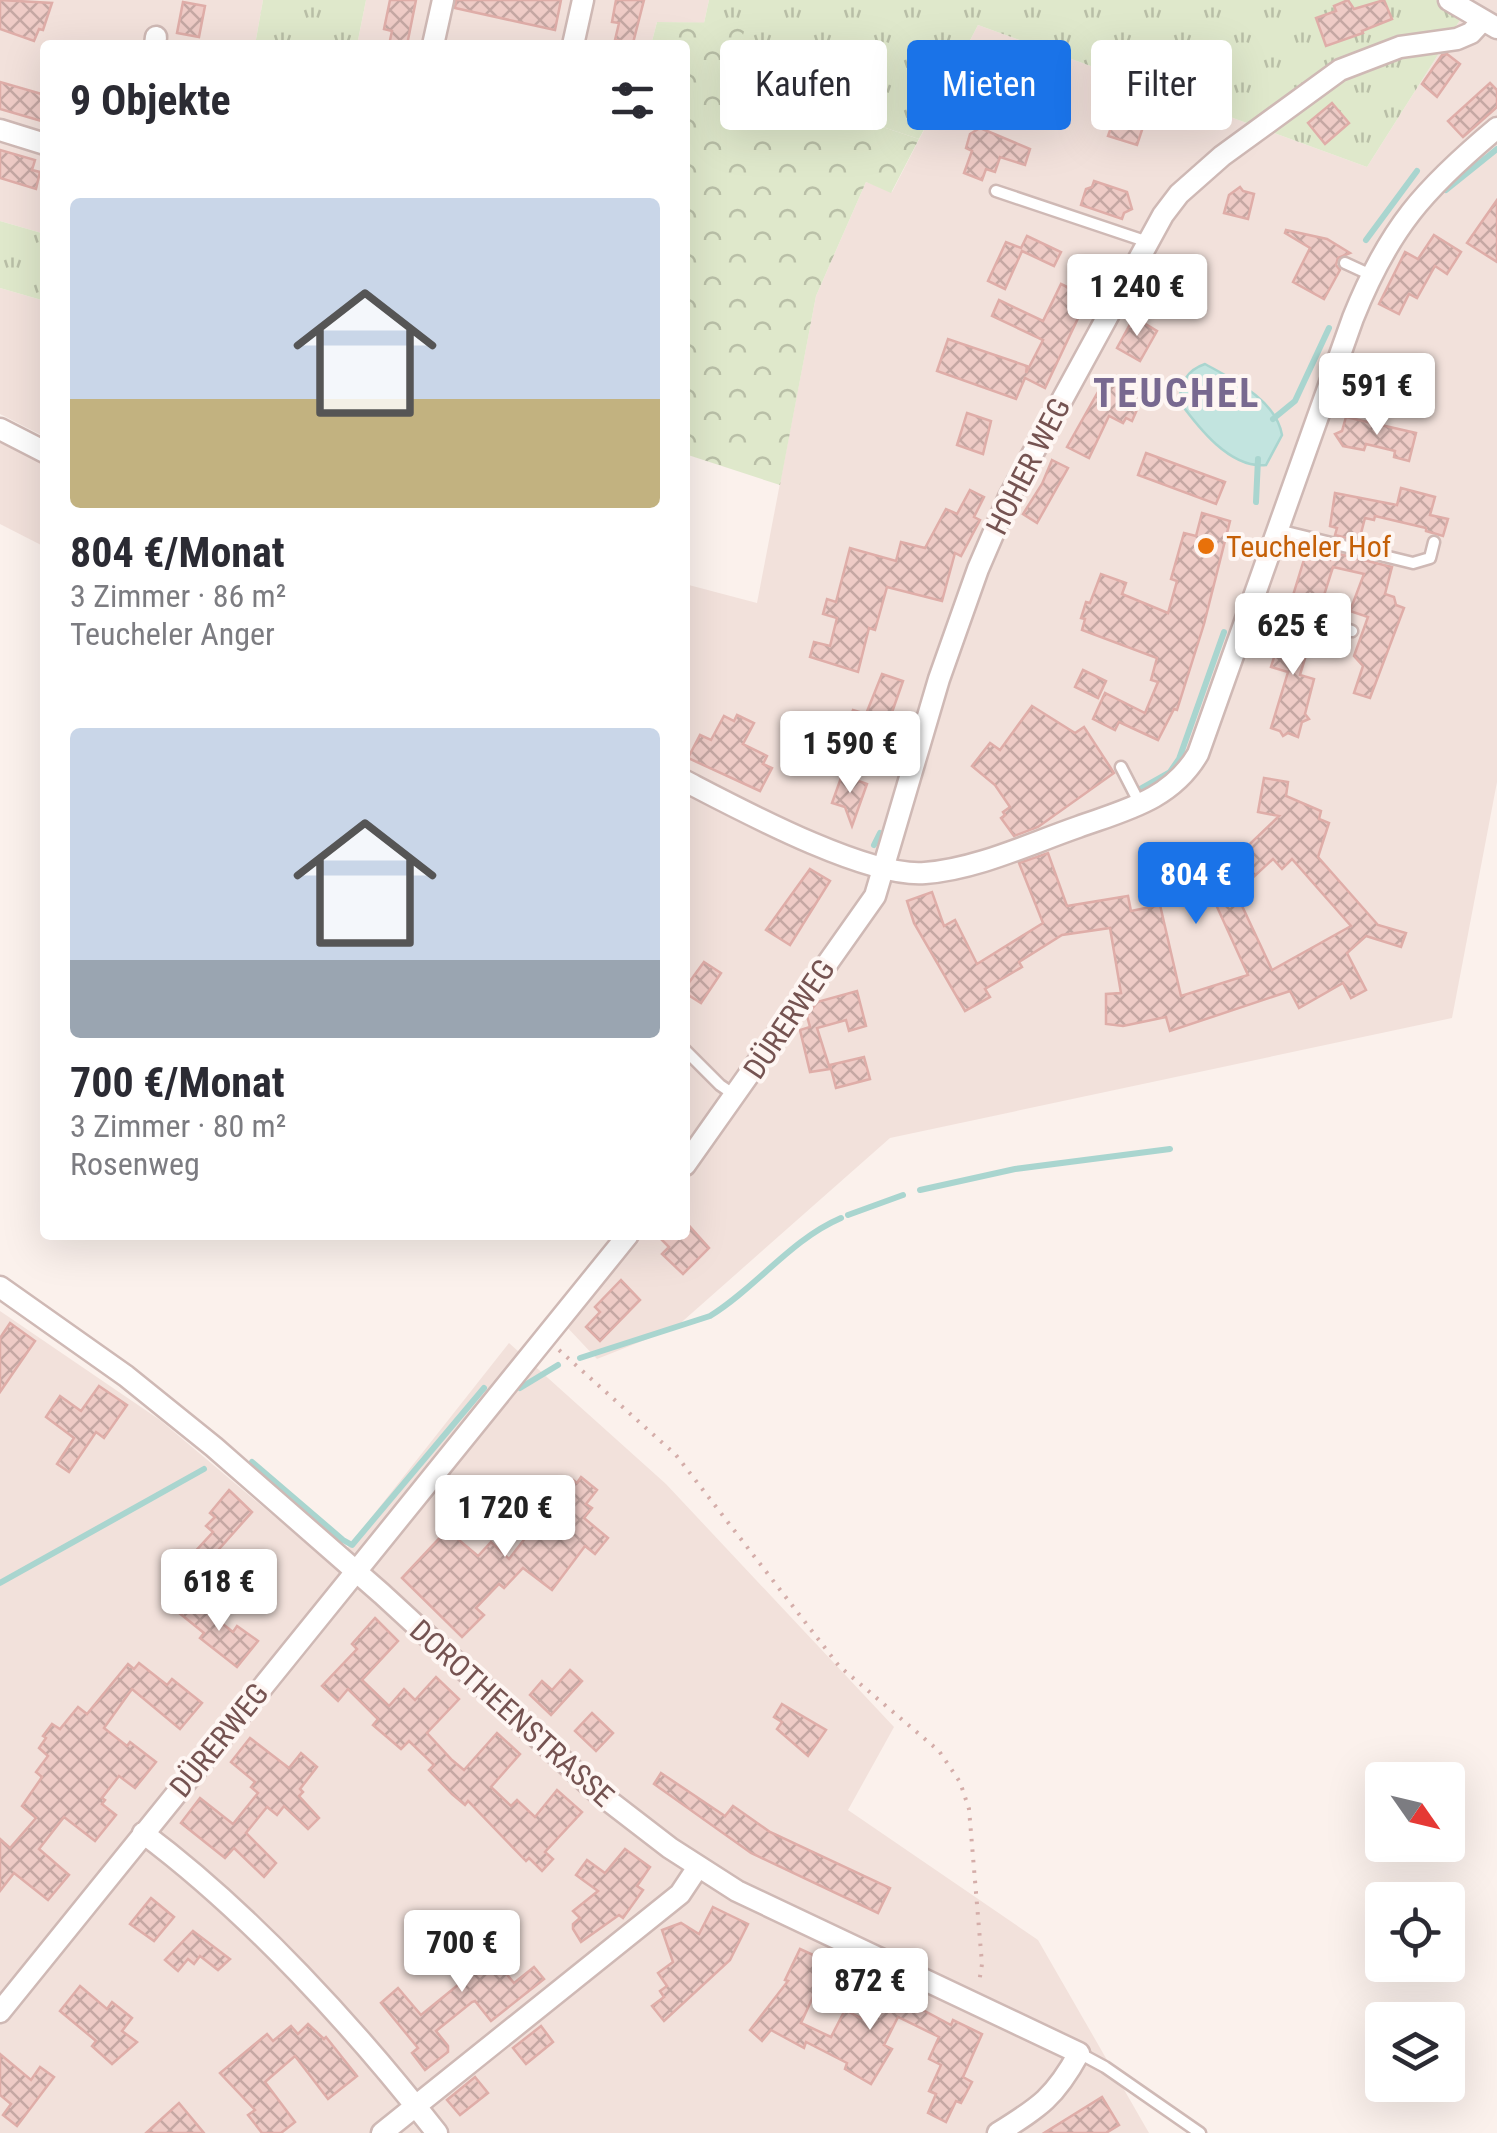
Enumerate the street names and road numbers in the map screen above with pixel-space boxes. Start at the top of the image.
street label: HOHER WEG [979,392,1077,540]
street label: DÜRERWEG [736,953,842,1085]
street label: DOROTHEENSTRASSE [403,1612,621,1814]
street label: DÜRERWEG [163,1676,275,1804]

